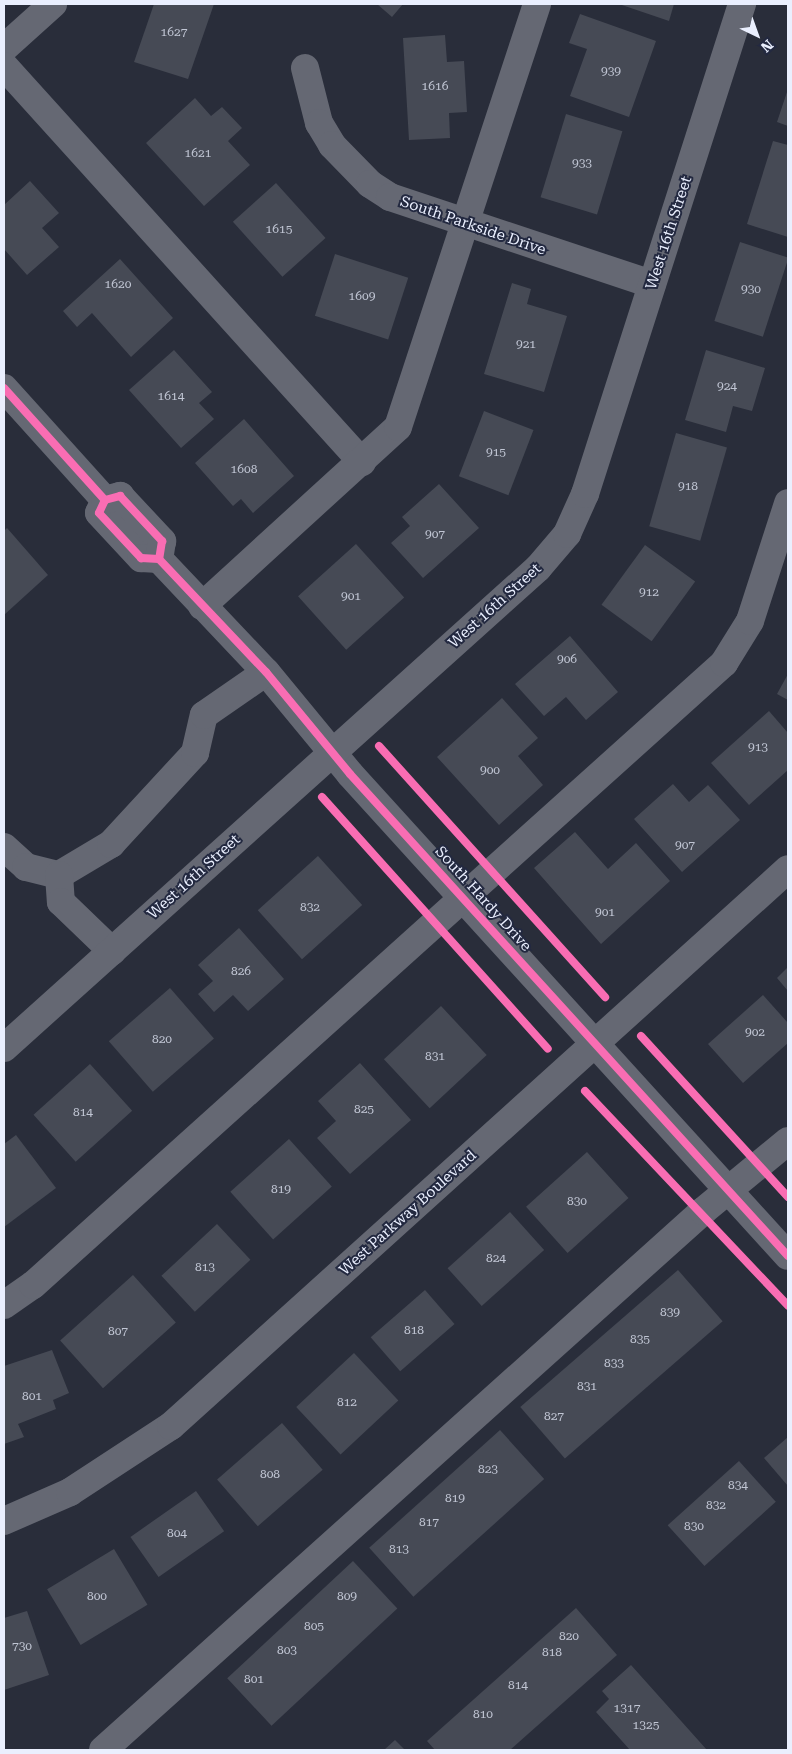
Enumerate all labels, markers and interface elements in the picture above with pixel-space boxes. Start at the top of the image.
north arrow [732,10,782,60]
house number: 1627 [161,26,187,40]
text: N [758,37,776,56]
house number: 939 [601,65,621,79]
house number: 1616 [422,80,448,94]
house number: 1621 [185,147,211,161]
house number: 933 [572,157,592,171]
street label: West 16th Street [642,174,696,292]
street label: South Parkside Drive [398,193,548,259]
house number: 1615 [266,223,292,237]
house number: 1620 [105,278,131,292]
house number: 930 [741,283,761,297]
house number: 1609 [349,290,375,304]
house number: 921 [516,338,536,352]
house number: 924 [717,380,737,394]
house number: 1614 [158,390,184,404]
house number: 915 [486,446,506,460]
house number: 1608 [231,463,257,477]
house number: 918 [678,480,698,494]
house number: 907 [425,528,445,542]
street label: West 16th Street [445,560,545,652]
house number: 912 [639,586,659,600]
house number: 901 [341,590,361,604]
house number: 906 [557,653,577,667]
house number: 913 [748,741,768,755]
house number: 900 [480,764,500,778]
street label: West 16th Street [144,831,244,923]
house number: 907 [675,839,695,853]
street label: South Hardy Drive [431,843,535,955]
house number: 832 [300,901,320,915]
house number: 901 [595,906,615,920]
house number: 826 [231,965,251,979]
house number: 902 [745,1026,765,1040]
house number: 820 [152,1033,172,1047]
house number: 831 [425,1050,445,1064]
house number: 825 [354,1103,374,1117]
house number: 814 [73,1106,93,1120]
street label: West Parkway Boulevard [336,1147,480,1279]
house number: 819 [271,1183,291,1197]
house number: 830 [567,1195,587,1209]
house number: 824 [486,1252,506,1266]
house number: 813 [195,1261,215,1275]
house number: 839 [660,1306,680,1320]
house number: 818 [404,1324,424,1338]
house number: 807 [108,1325,128,1339]
house number: 835 [630,1333,650,1347]
house number: 833 [604,1357,624,1371]
house number: 831 [577,1380,597,1394]
house number: 801 [22,1390,42,1404]
house number: 812 [337,1396,357,1410]
house number: 827 [544,1410,564,1424]
house number: 823 [478,1463,498,1477]
house number: 808 [260,1468,280,1482]
house number: 834 [728,1479,748,1493]
house number: 819 [445,1492,465,1506]
house number: 832 [706,1499,726,1513]
house number: 817 [419,1516,439,1530]
house number: 830 [684,1520,704,1534]
house number: 804 [167,1527,187,1541]
house number: 813 [389,1543,409,1557]
house number: 800 [87,1590,107,1604]
house number: 809 [337,1590,357,1604]
house number: 805 [304,1620,324,1634]
house number: 820 [559,1630,579,1644]
house number: 730 [12,1640,32,1654]
house number: 803 [277,1644,297,1658]
house number: 818 [542,1646,562,1660]
house number: 801 [244,1673,264,1687]
house number: 814 [508,1679,528,1693]
house number: 1317 [614,1702,640,1716]
house number: 810 [473,1708,493,1722]
house number: 1325 [633,1719,659,1733]

